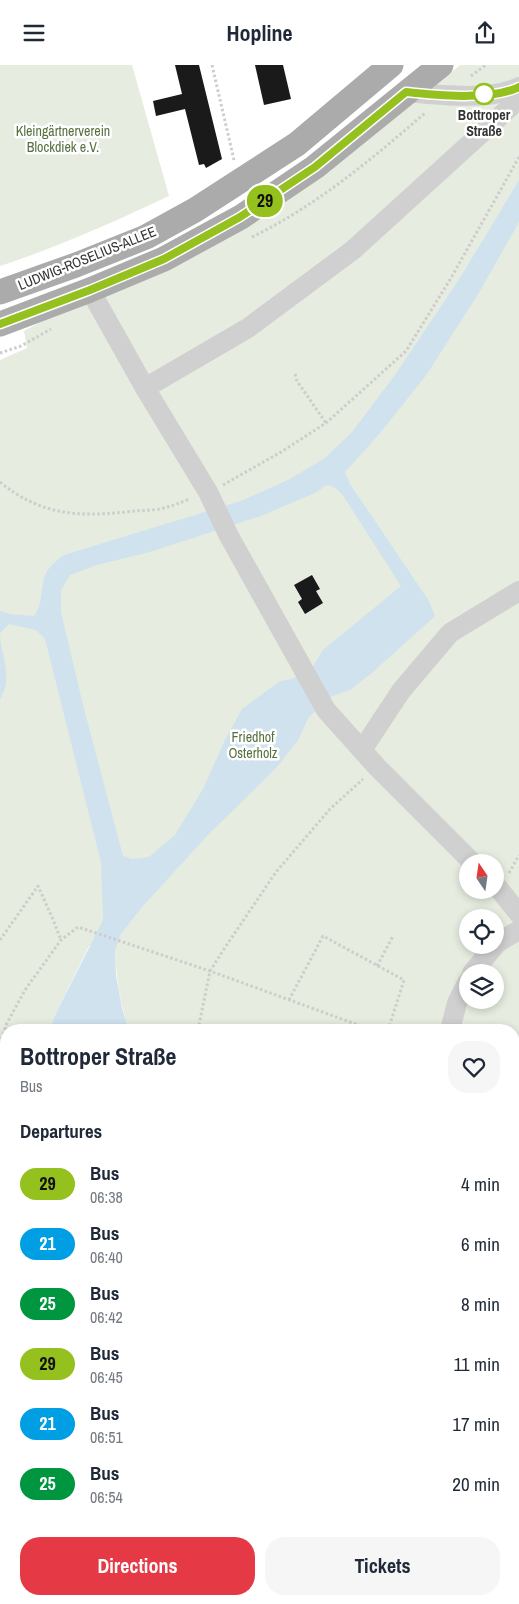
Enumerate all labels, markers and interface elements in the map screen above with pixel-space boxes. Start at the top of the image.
text: Hopline [226,18,293,48]
icon: menu [20,19,48,47]
icon: share [471,19,499,47]
marker: Bottroper Straße [473,83,495,105]
place label: Bottroper Straße [458,106,511,140]
park label: Kleingärtnerverein Blockdiek e.V. [16,122,110,156]
line badge: 29 [242,185,288,217]
text: 29 [257,188,273,213]
street label: LUDWIG-ROSELIUS-ALLEE [15,222,159,294]
park label: Friedhof Osterholz [228,728,278,762]
north arrow [459,854,504,899]
map controls [459,854,504,1009]
button: locate [459,909,504,954]
button: layers [459,964,504,1009]
text: Bottroper Straße [20,1040,176,1072]
button: heart [448,1041,500,1093]
text: Bus [20,1075,43,1097]
text: Departures [20,1118,102,1144]
text: Bus [90,1160,119,1186]
text: 29 [39,1171,56,1196]
text: 4 min [461,1171,500,1197]
text: 06:38 [90,1186,123,1208]
text: Bus [90,1220,119,1246]
text: 21 [39,1231,56,1256]
text: 6 min [461,1231,500,1257]
text: 06:40 [90,1246,123,1268]
text: Bus [90,1280,119,1306]
text: 25 [39,1291,56,1316]
text: 8 min [461,1291,500,1317]
text: 06:42 [90,1306,123,1328]
text: Bus [90,1340,119,1366]
text: 29 [39,1351,56,1376]
text: 11 min [454,1351,500,1377]
text: 06:45 [90,1366,123,1388]
text: Bus [90,1400,119,1426]
text: 21 [39,1411,56,1436]
text: 17 min [452,1411,500,1437]
text: 06:51 [90,1426,123,1448]
text: Bus [90,1460,119,1486]
text: 25 [39,1471,56,1496]
text: 20 min [452,1471,500,1497]
text: 06:54 [90,1486,123,1508]
button: Directions [20,1537,255,1595]
button: Tickets [265,1537,500,1595]

